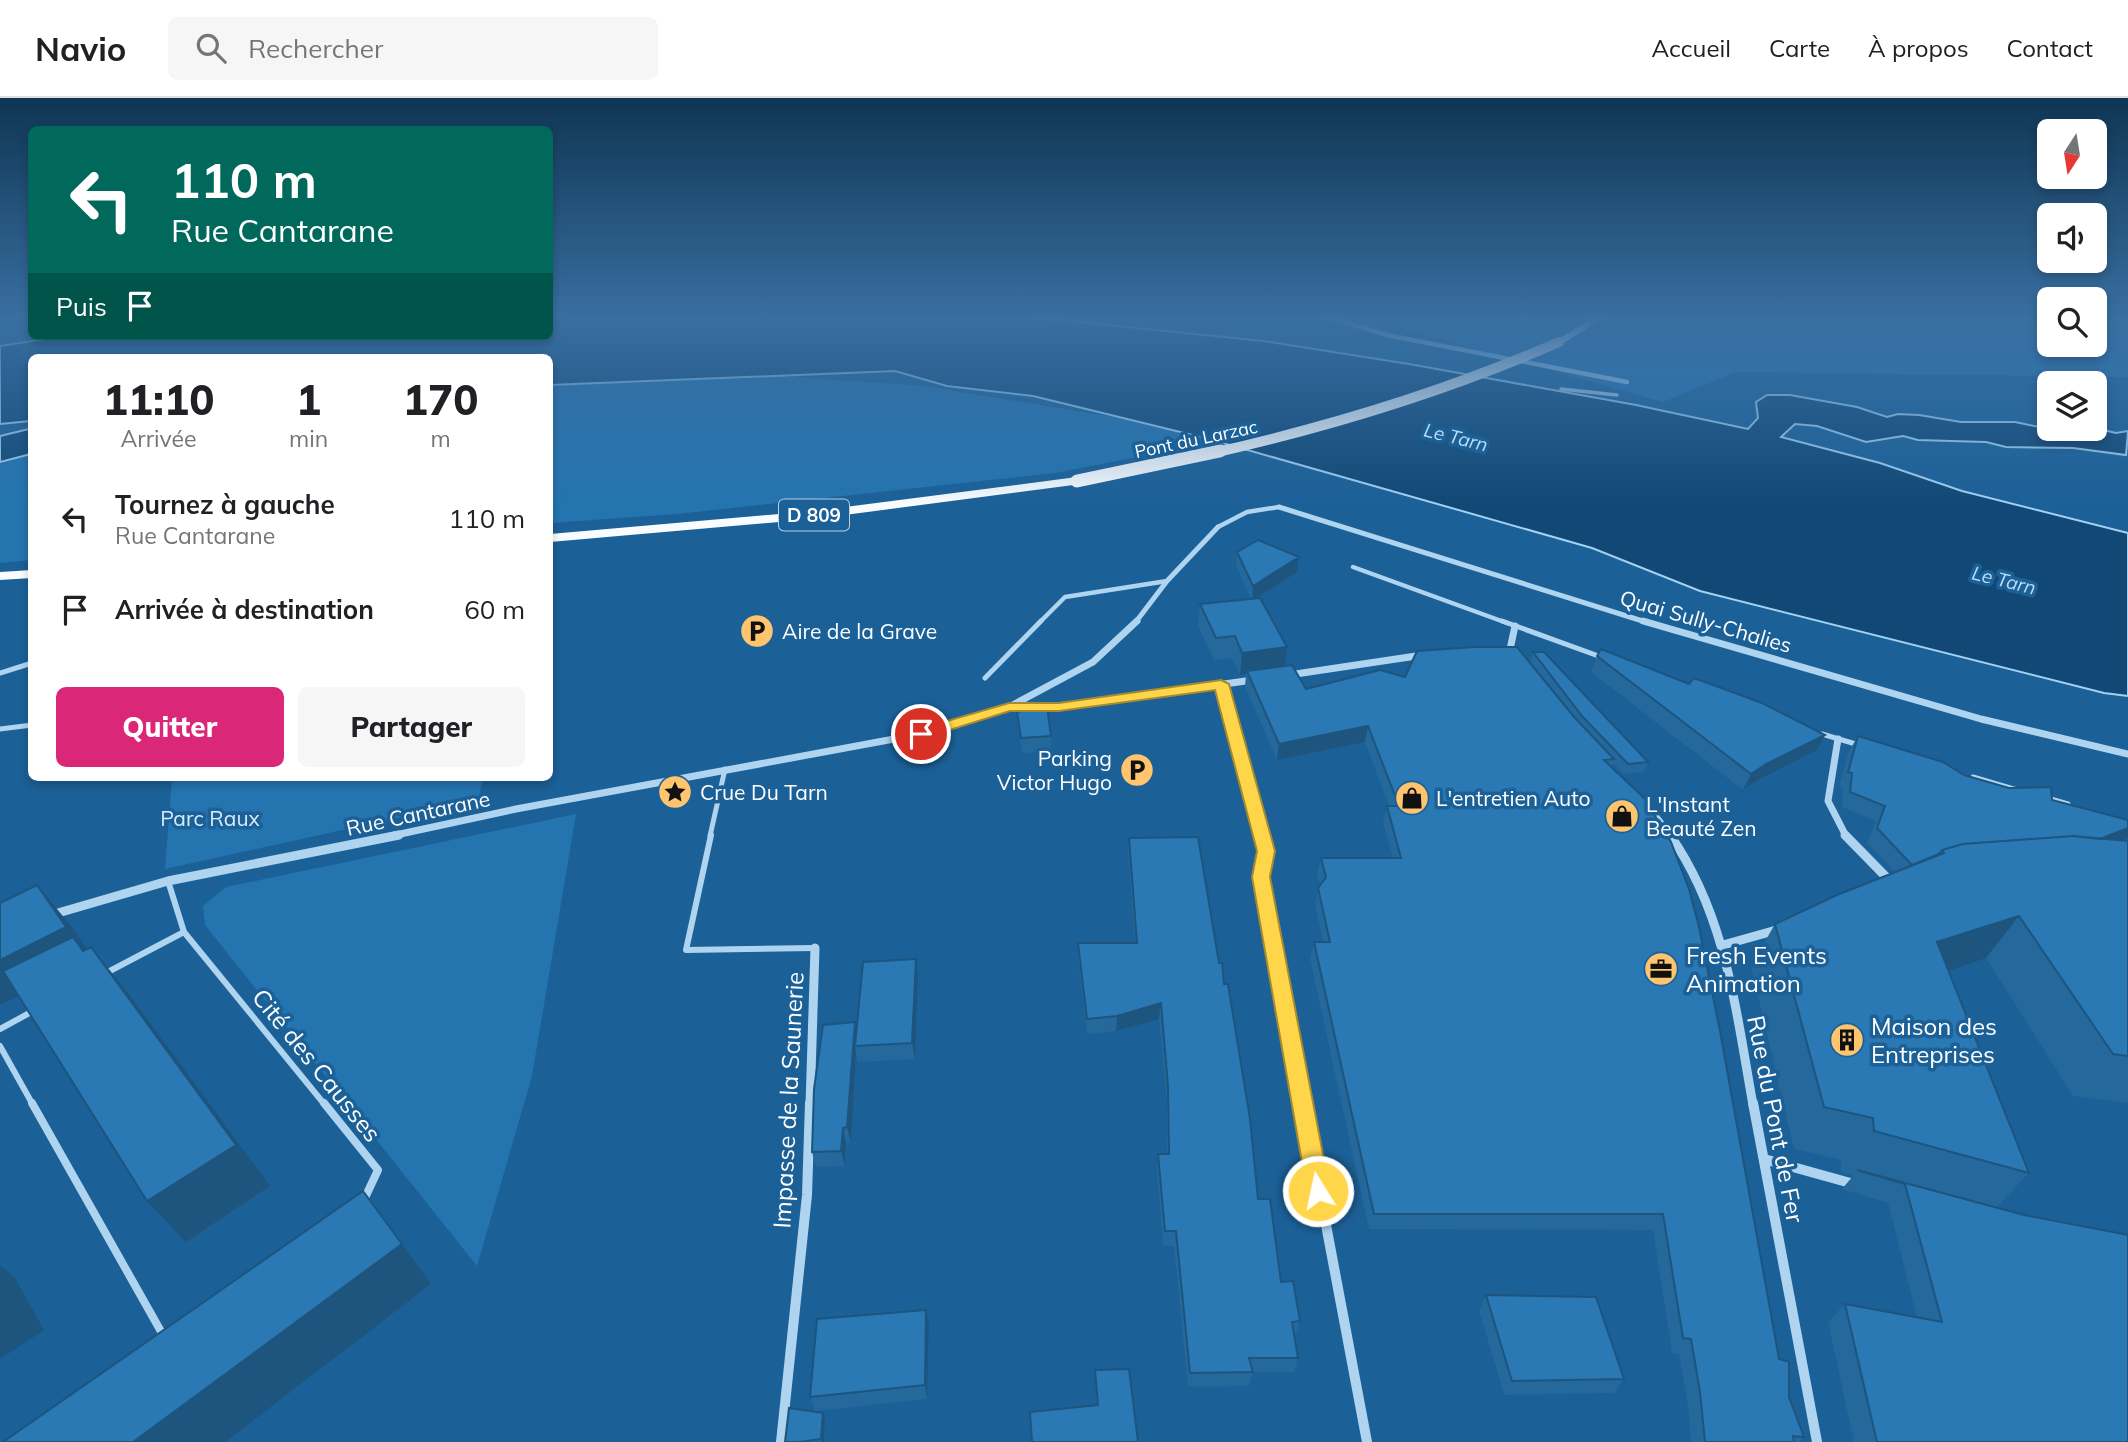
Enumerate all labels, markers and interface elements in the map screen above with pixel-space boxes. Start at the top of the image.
search box [168,17,658,80]
text: Navio [35,28,126,69]
icon: search [192,29,230,67]
text: Rechercher [248,32,383,65]
text: Accueil [1652,33,1731,63]
text: Carte [1769,33,1830,63]
text: À propos [1868,33,1969,63]
text: Contact [2007,33,2093,63]
north arrow [2037,119,2107,189]
map controls [2037,119,2107,441]
text: 110 m [171,149,317,210]
icon: left [56,154,147,245]
button: sound [2037,203,2107,273]
text: Rue Cantarane [171,210,394,250]
icon: arrive [121,287,159,325]
button: search [2037,287,2107,357]
text: Puis [56,290,107,323]
button: layers [2037,371,2107,441]
text: 11:10 [103,373,214,426]
text: 1 [296,373,321,426]
text: 170 [403,373,478,426]
street label: Pont du Larzac [1132,415,1260,463]
water label: Le Tarn [1422,417,1490,457]
text: Arrivée [120,424,197,453]
text: min [289,424,328,453]
text: m [430,424,451,453]
text: Tournez à gauche [115,488,335,521]
icon: left [56,500,94,538]
road number: D 809 [779,500,849,530]
text: 110 m [449,502,525,535]
text: Rue Cantarane [115,521,275,550]
water label: Le Tarn [1970,560,2038,600]
street label: Quai Sully-Chalies [1617,584,1795,658]
icon: arrive [56,591,94,629]
text: Arrivée à destination [115,593,374,626]
text: 60 m [464,593,525,626]
parking icon: Aire de la Grave [738,612,776,650]
place label: Aire de la Grave [782,618,937,644]
button: Quitter [56,687,284,767]
button: Partager [298,687,525,767]
pin [891,704,951,764]
icon: arrive [902,715,940,753]
place label: Parking Victor Hugo [997,745,1112,795]
parking icon: Parking Victor Hugo [1118,751,1156,789]
place icon: Crue Du Tarn [656,773,694,811]
place label: Crue Du Tarn [700,779,828,805]
shop icon: L'entretien Auto [1393,779,1431,817]
street label: Rue Cantarane [344,785,492,841]
place label: L'entretien Auto [1436,785,1590,811]
place label: L'Instant Beauté Zen [1646,791,1757,841]
shop icon: L'Instant Beauté Zen [1603,797,1641,835]
park label: Parc Raux [160,805,260,831]
place label: Fresh Events Animation [1686,940,1827,998]
office icon: Fresh Events Animation [1642,950,1680,988]
street label: Impasse de la Saunerie [766,971,810,1229]
street label: Cité des Causses [246,982,388,1148]
place label: Maison des Entreprises [1871,1011,1997,1069]
street label: Rue du Pont de Fer [1741,1013,1811,1225]
building icon: Maison des Entreprises [1828,1021,1866,1059]
position arrow [1281,1154,1355,1228]

